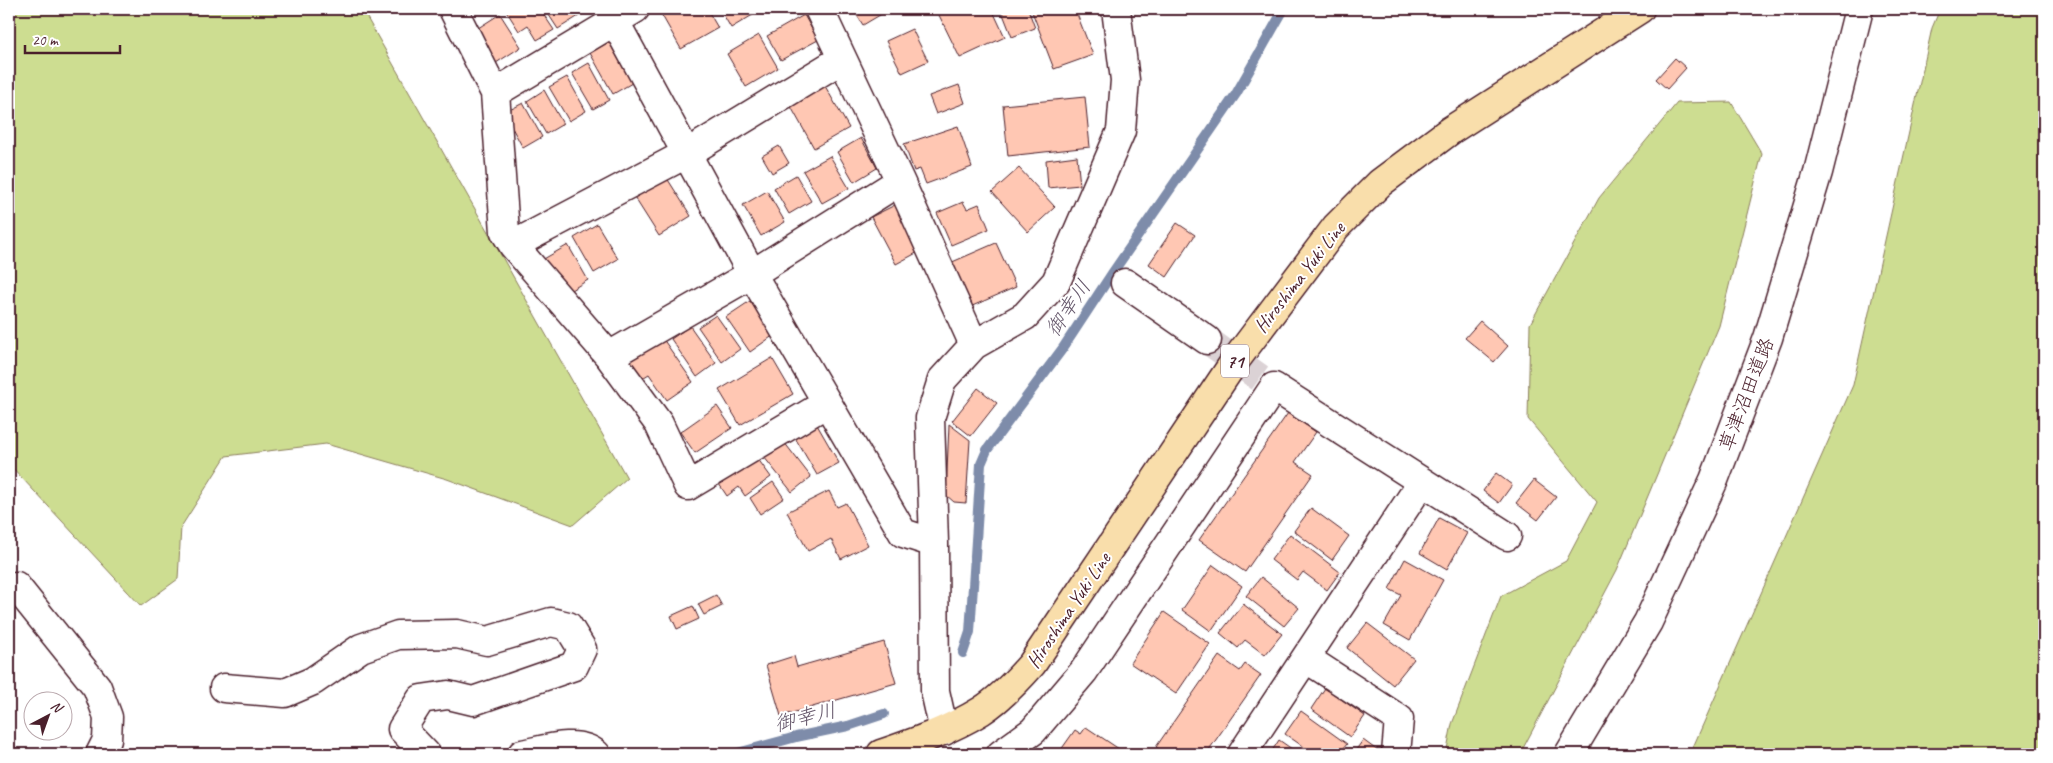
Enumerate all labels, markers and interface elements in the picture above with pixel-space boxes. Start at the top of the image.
scale bar [25,22,120,54]
text: 20 m [32,31,59,50]
street label: Hiroshima Yuki Line [1248,216,1351,338]
water label: 御幸川 [1040,275,1096,341]
street label: 草津沼田道路 [1713,334,1780,455]
road number: 71 [1221,344,1249,378]
street label: Hiroshima Yuki Line [1021,547,1117,673]
north arrow [22,690,72,740]
text: N [47,697,67,717]
water label: 御幸川 [771,697,839,737]

